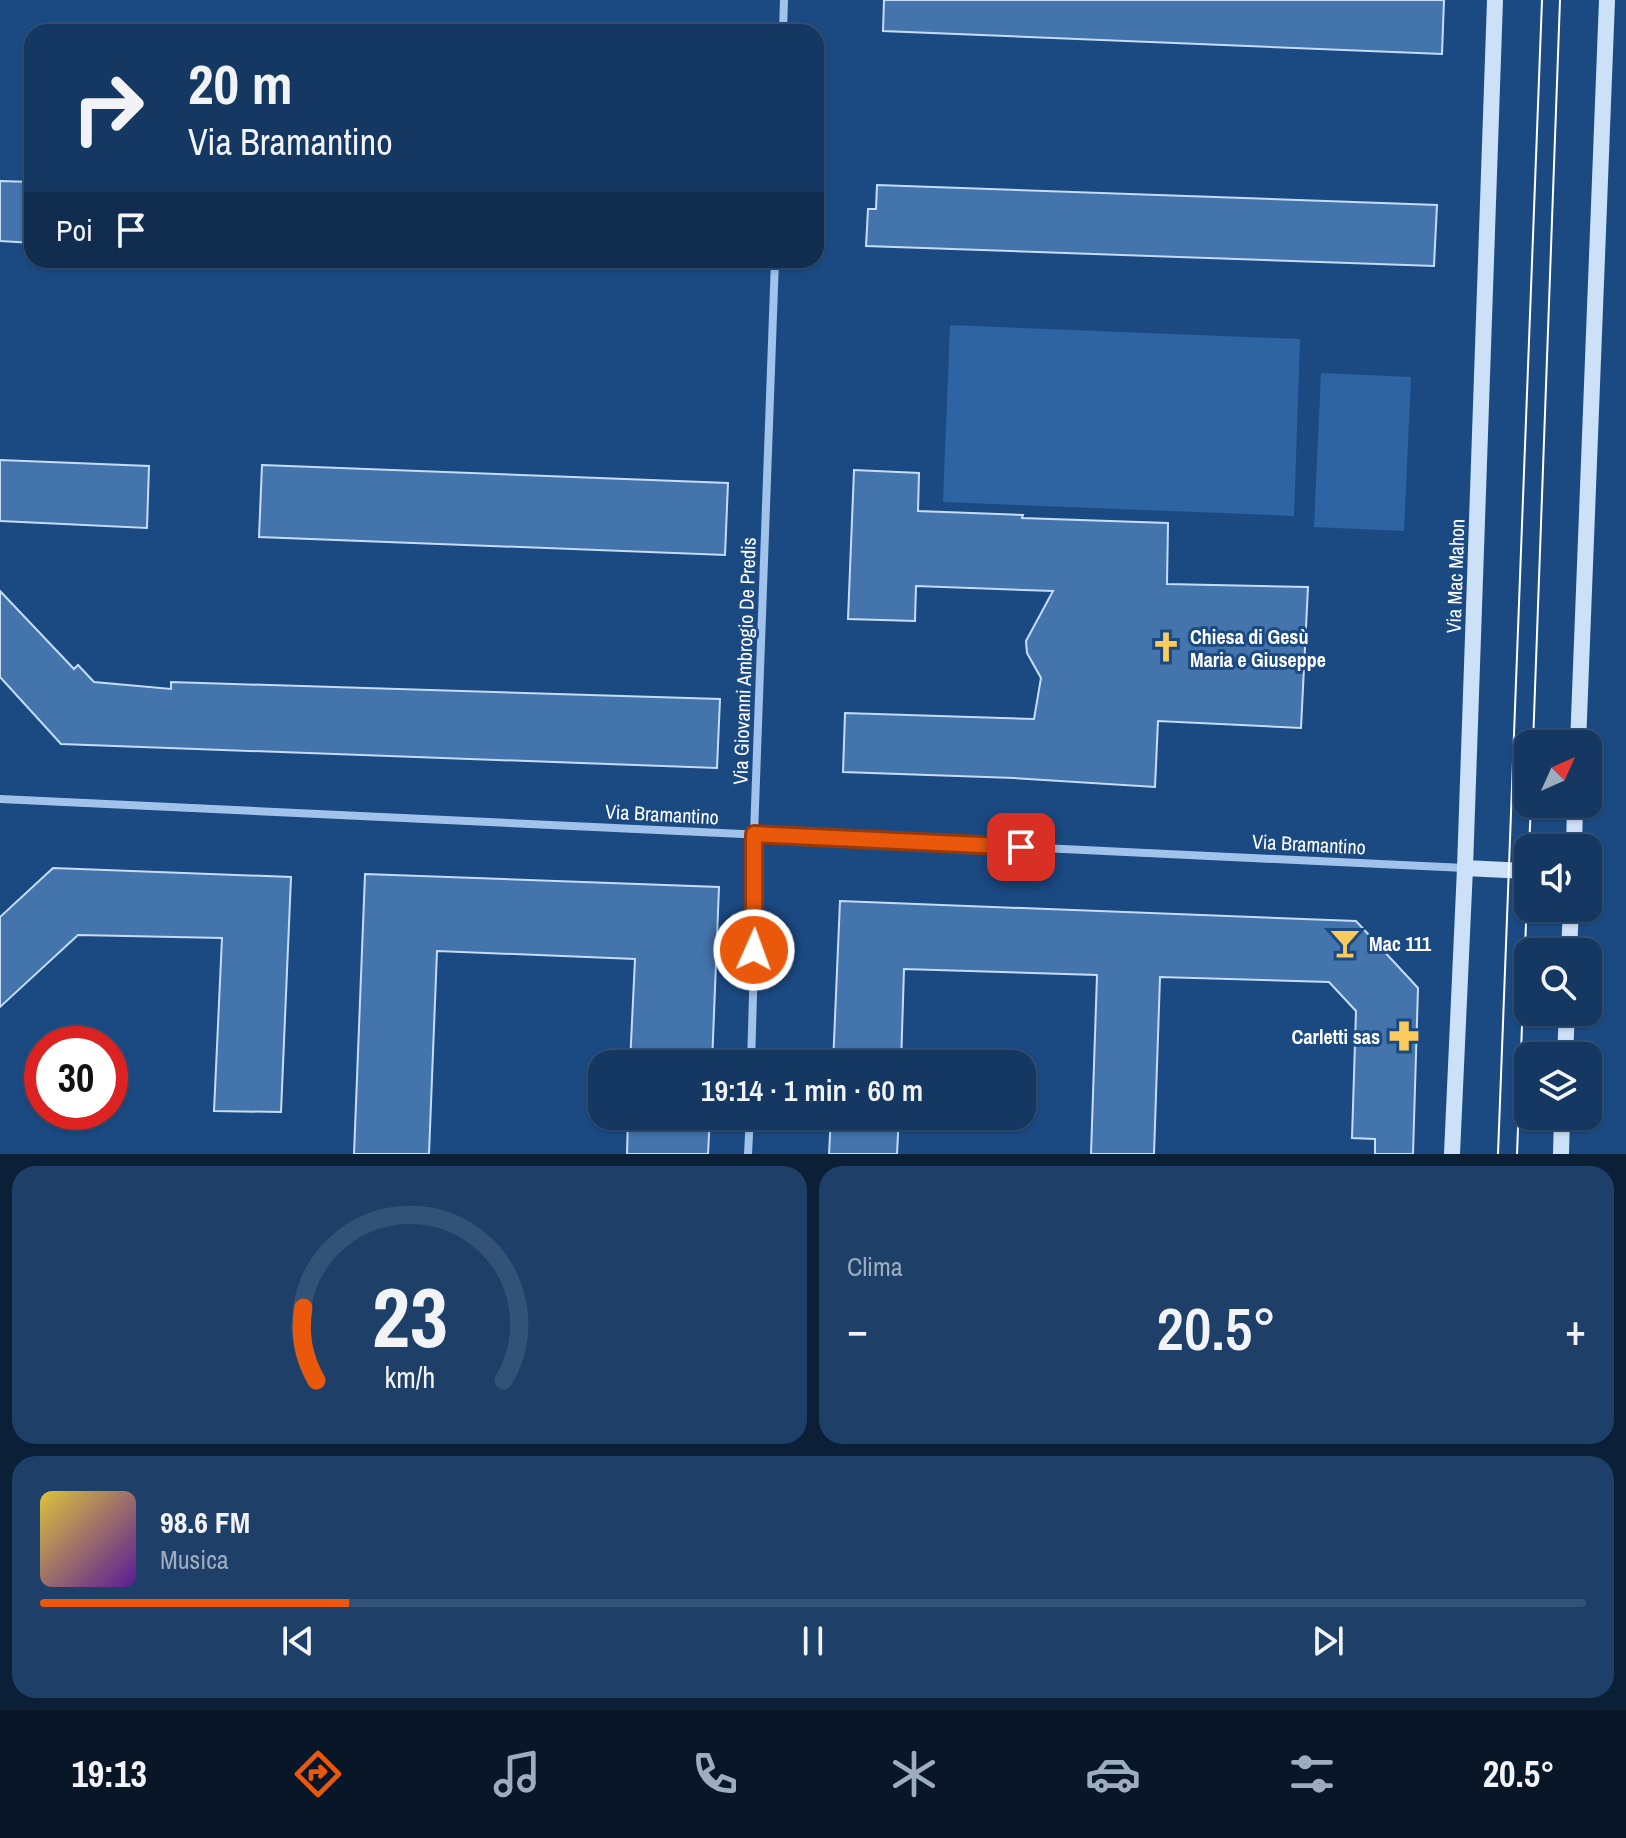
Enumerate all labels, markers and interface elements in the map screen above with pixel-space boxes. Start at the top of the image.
text: 20 m [188,46,293,121]
icon: right [56,56,160,160]
text: Via Bramantino [188,118,393,166]
icon: arrive [109,208,153,252]
text: Poi [56,210,93,250]
street label: Via Mac Mahon [1440,518,1470,634]
street label: Via Giovanni Ambrogio De Predis [726,537,762,785]
place label: Chiesa di Gesù Maria e Giuseppe [1190,623,1326,673]
church icon: Chiesa di Gesù Maria e Giuseppe [1149,630,1183,664]
north arrow [1514,730,1602,818]
map controls [1514,730,1602,1130]
street label: Via Bramantino [605,798,719,830]
pin [987,813,1055,881]
icon: arrive [999,825,1043,869]
street label: Via Bramantino [1252,828,1366,860]
button: sound [1514,834,1602,922]
position arrow [712,908,796,992]
bar icon: Mac 111 [1328,926,1362,960]
place label: Mac 111 [1369,930,1432,957]
button: search [1514,938,1602,1026]
pharmacy icon: Carletti sas [1387,1019,1421,1053]
place label: Carletti sas [1292,1023,1380,1050]
speed limit sign: 30 [24,1026,128,1130]
button: layers [1514,1042,1602,1130]
text: 19:14 · 1 min · 60 m [701,1070,923,1110]
text: Clima [847,1249,903,1284]
text: 23 [372,1261,447,1373]
text: 20.5° [1157,1288,1276,1369]
text: − [847,1299,868,1359]
text: + [1565,1299,1586,1359]
text: km/h [384,1358,435,1397]
text: 98.6 FM [160,1502,250,1542]
text: Musica [160,1542,229,1577]
icon: previous [276,1619,320,1663]
icon: pause [791,1619,835,1663]
icon: next [1306,1619,1350,1663]
icon: directions [290,1746,346,1802]
icon: music [489,1746,545,1802]
icon: phone [687,1746,743,1802]
icon: climate [886,1746,942,1802]
icon: car [1085,1746,1141,1802]
icon: filters [1284,1746,1340,1802]
text: 19:13 [71,1750,147,1798]
text: 20.5° [1483,1750,1555,1798]

